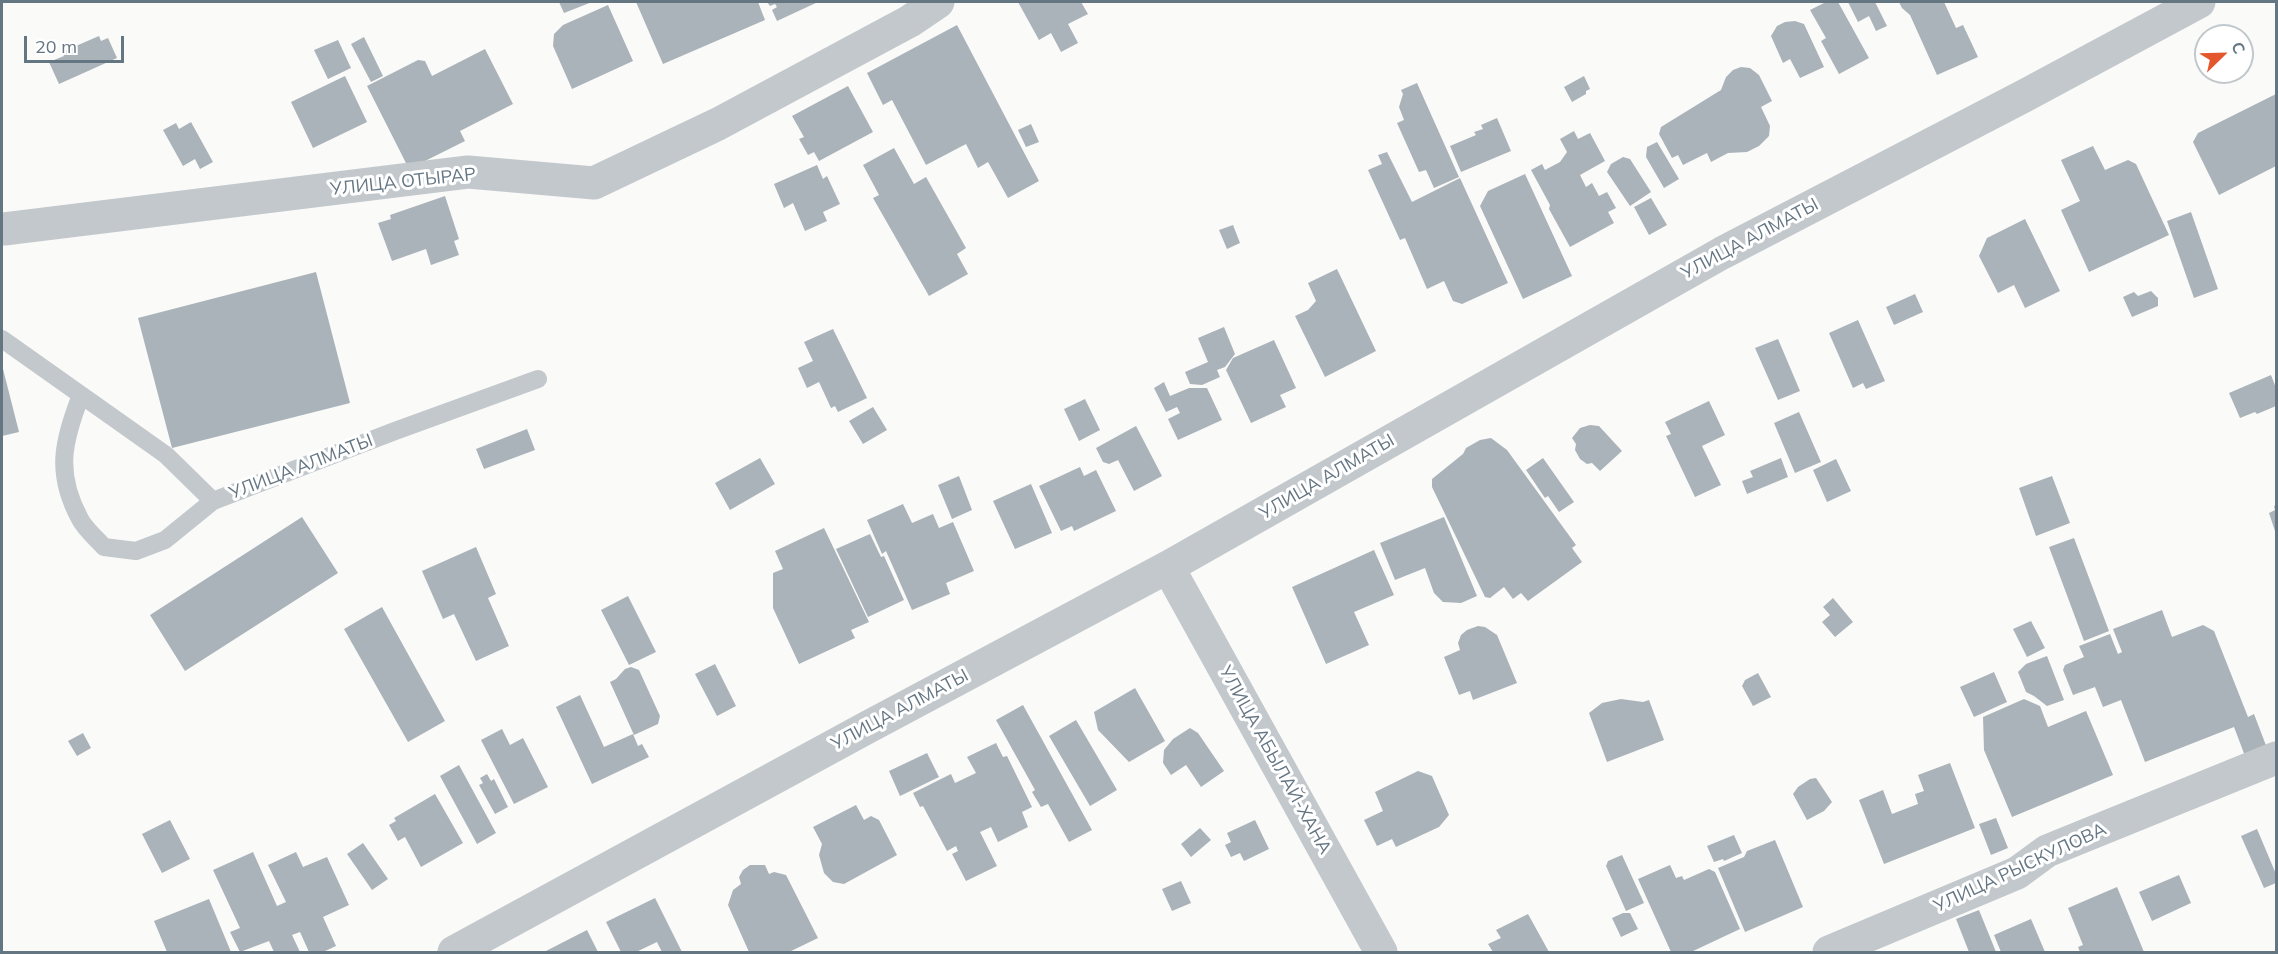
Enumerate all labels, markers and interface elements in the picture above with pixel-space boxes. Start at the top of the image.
scale bar [27,24,128,62]
north arrow [2194,24,2254,84]
text: 20 m [35,35,77,58]
text: С [2227,39,2250,57]
street label: УЛИЦА ОТЫРАР [329,164,477,200]
street label: УЛИЦА АЛМАТЫ [1678,194,1822,284]
street label: УЛИЦА АЛМАТЫ [226,430,376,504]
street label: УЛИЦА АЛМАТЫ [1256,430,1398,524]
street label: УЛИЦА АБЫЛАЙ-ХАНА [1214,662,1336,858]
street label: УЛИЦА АЛМАТЫ [828,665,972,755]
street label: УЛИЦА РЫСКУЛОВА [1930,819,2110,917]

